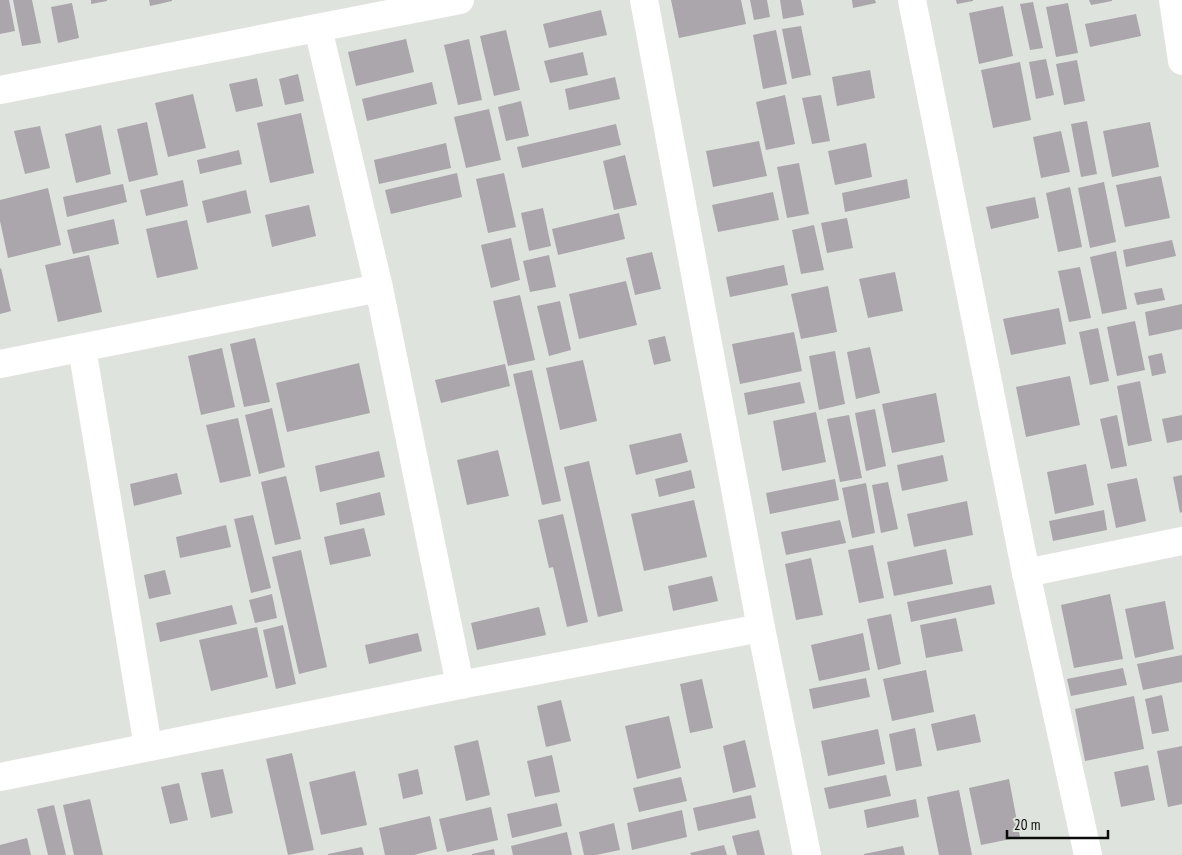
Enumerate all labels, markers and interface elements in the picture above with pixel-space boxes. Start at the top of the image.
scale bar [1007,808,1108,840]
text: 20 m [1014,815,1040,834]

